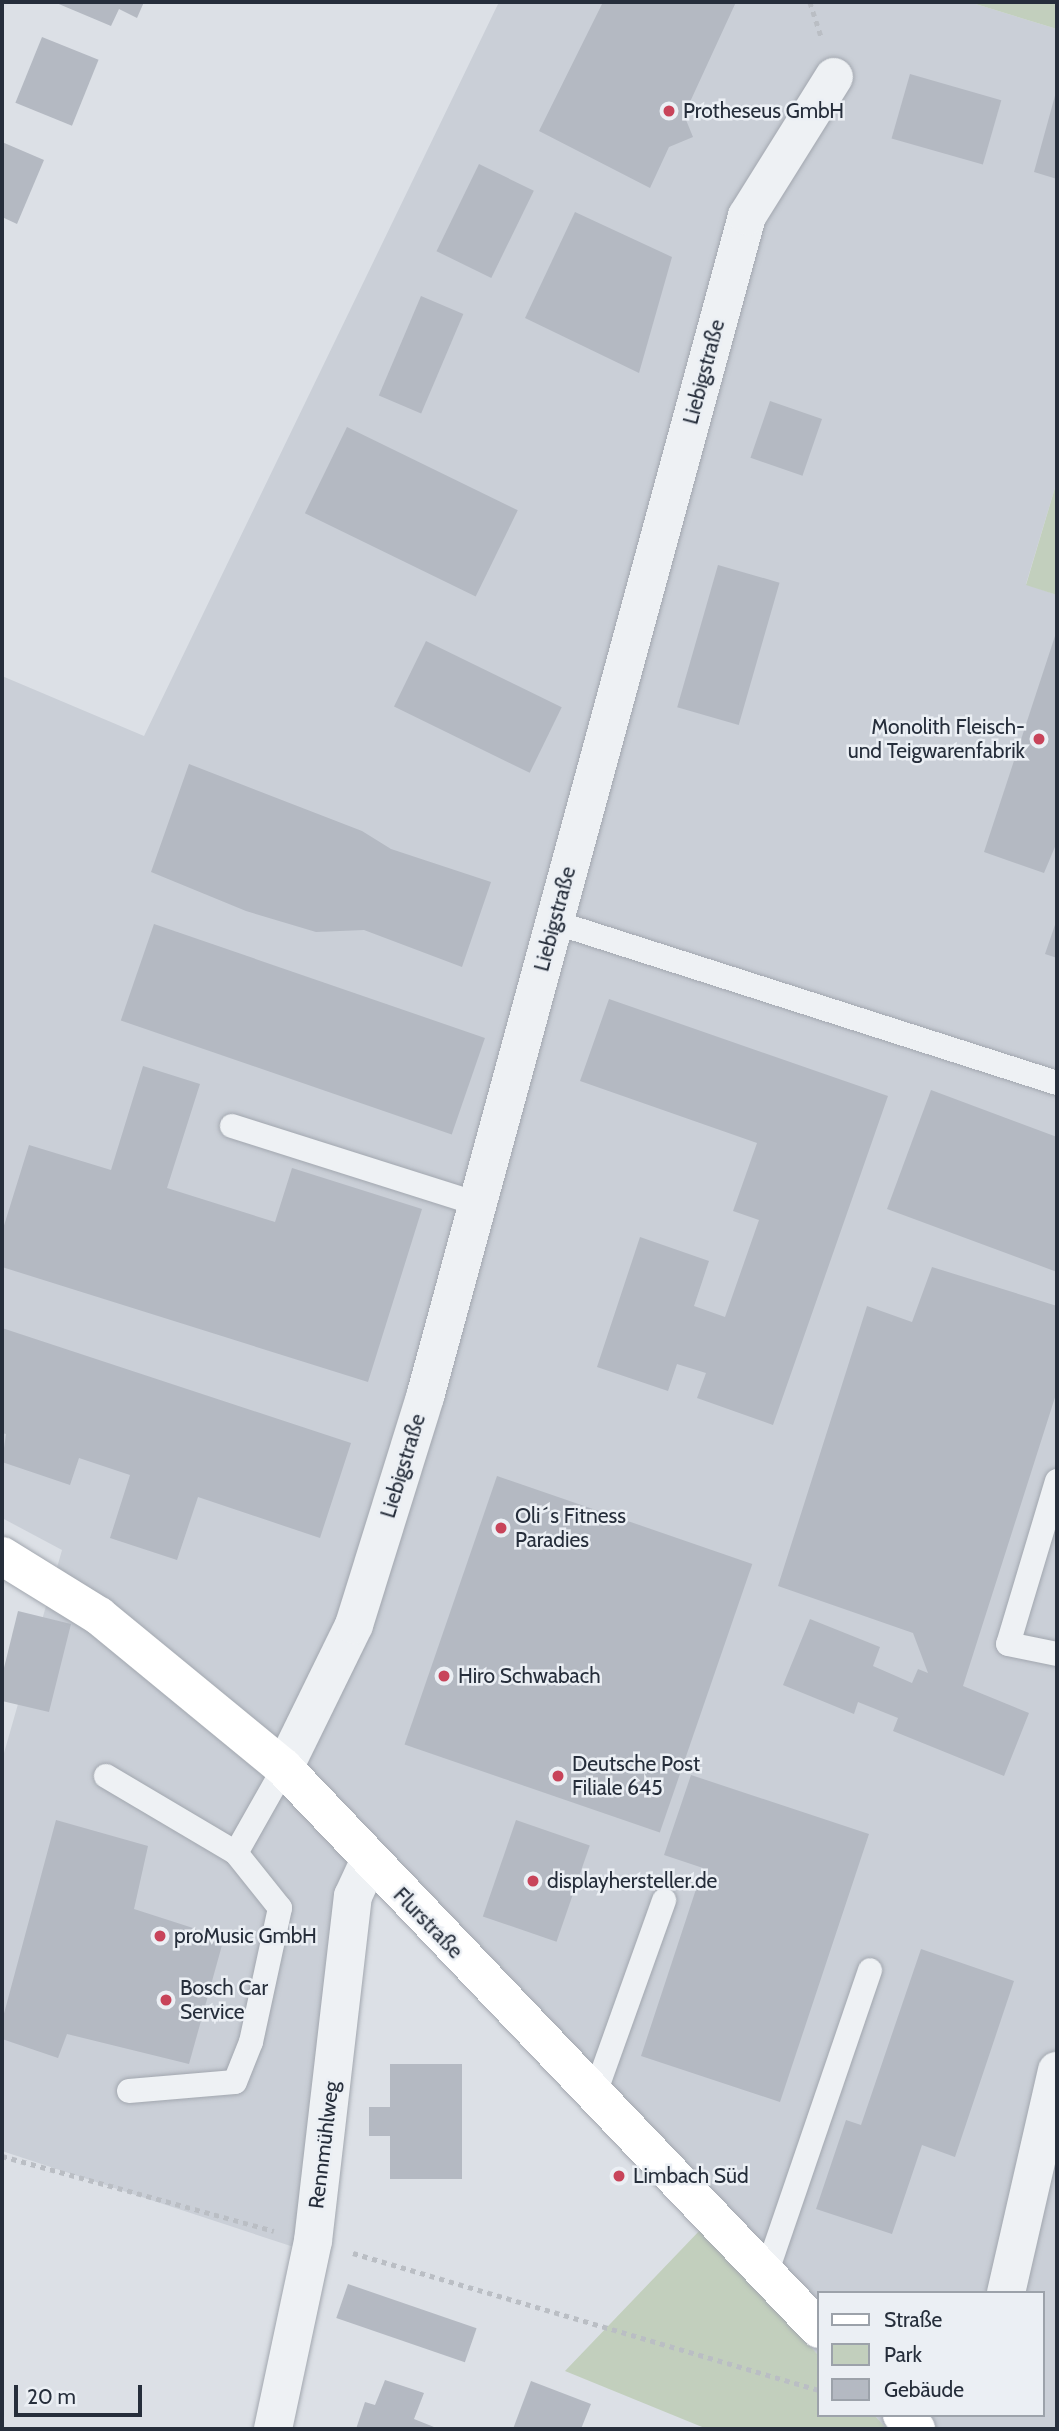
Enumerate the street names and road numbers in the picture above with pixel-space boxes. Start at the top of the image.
street label: Liebigstraße [678,317,730,427]
street label: Liebigstraße [529,864,581,974]
street label: Liebigstraße [375,1411,431,1521]
street label: Flurstraße [388,1882,468,1964]
street label: Rennmühlweg [304,2080,344,2210]

